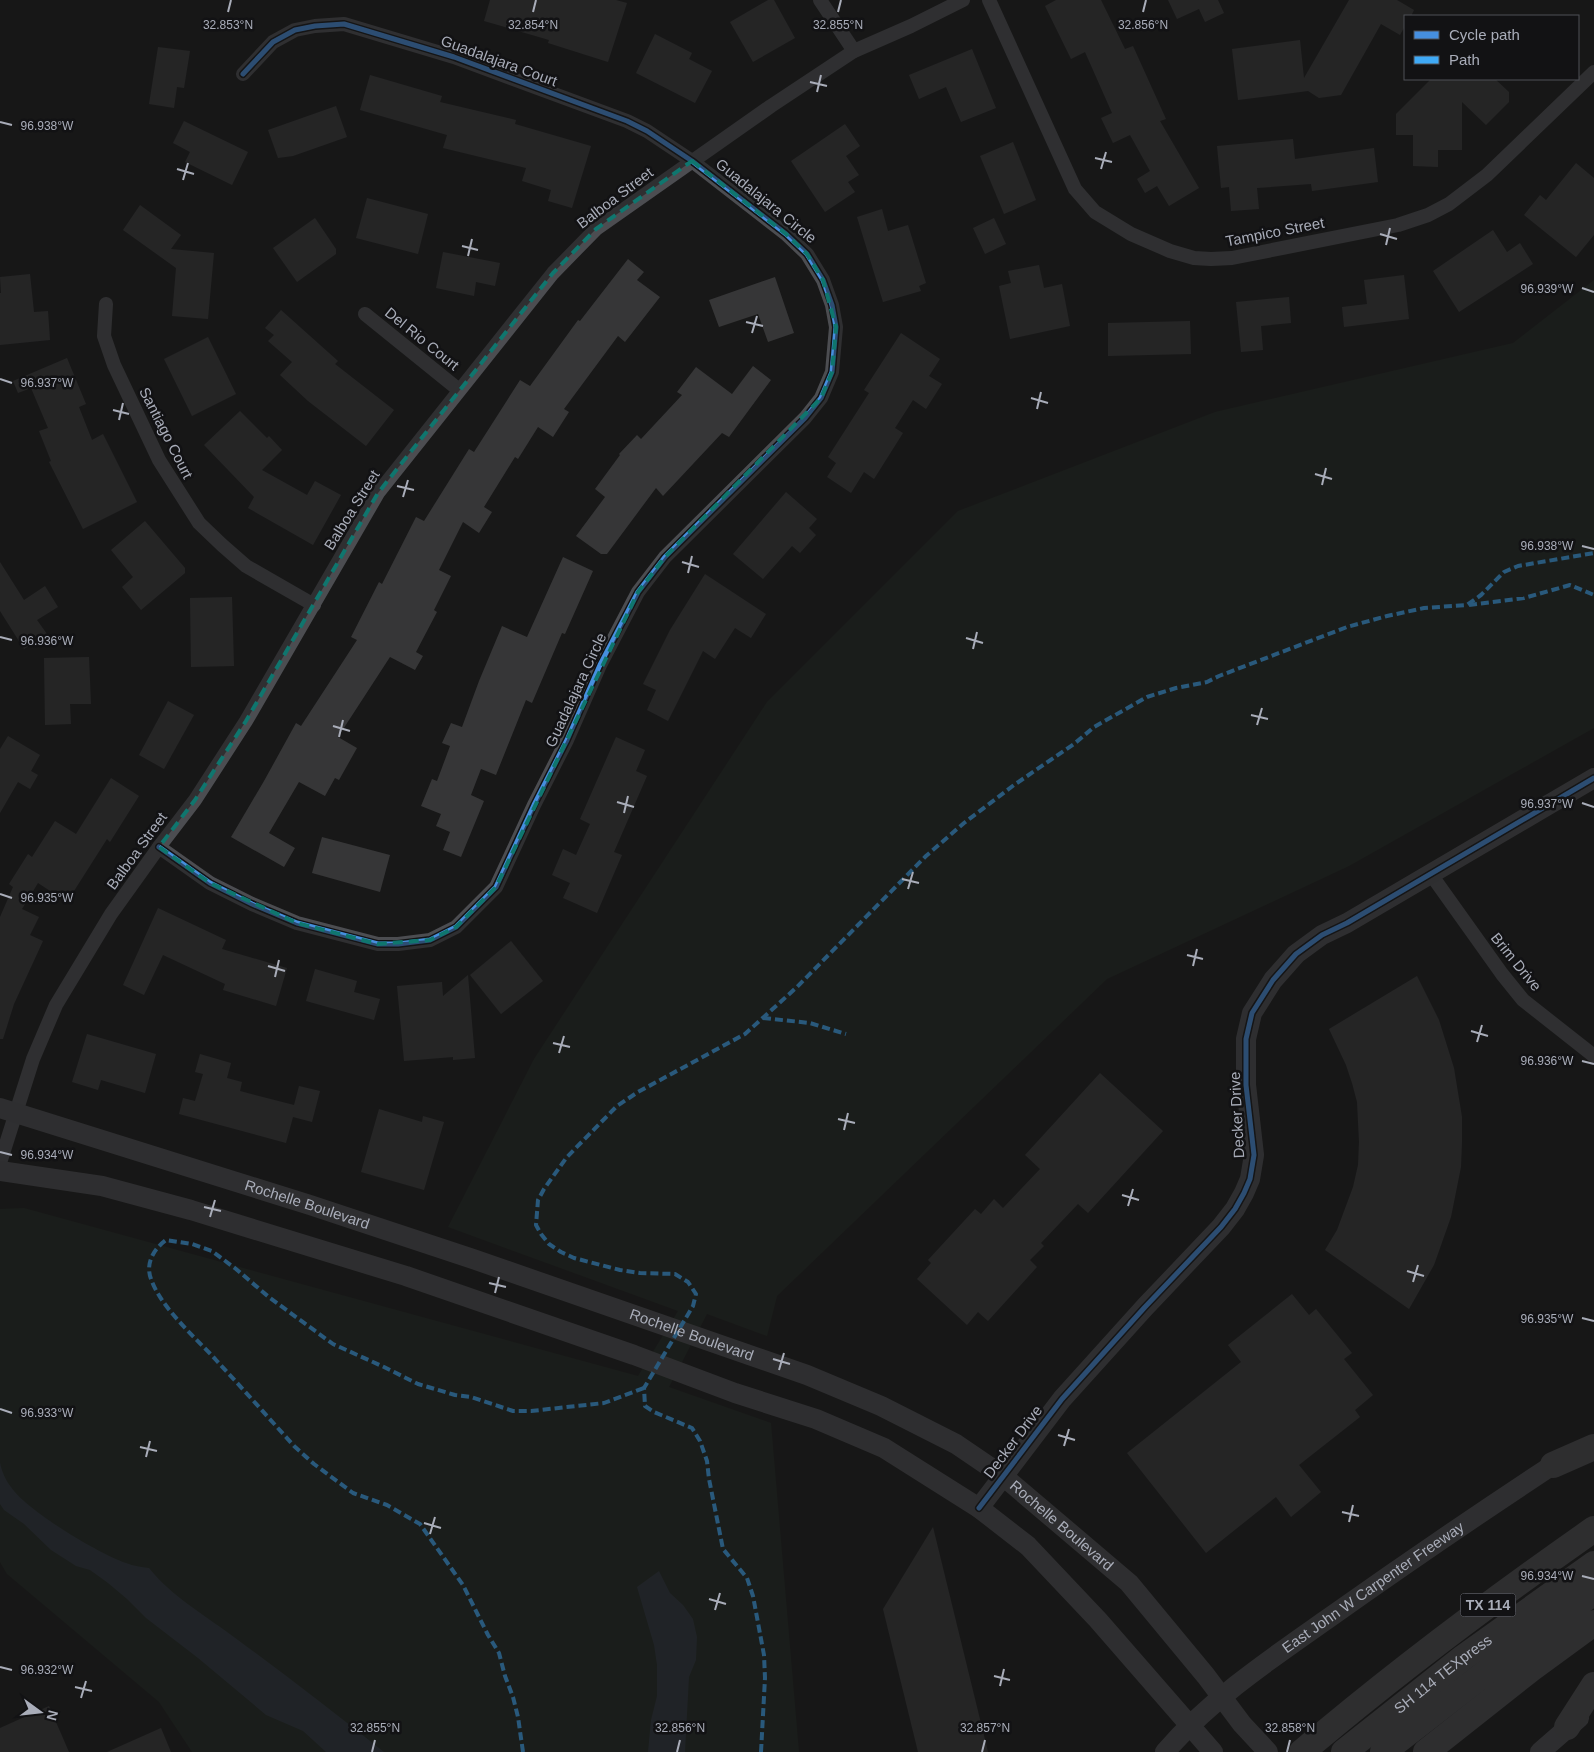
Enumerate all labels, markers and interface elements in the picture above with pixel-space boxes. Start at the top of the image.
legend [1404,15,1579,80]
text: 32.853°N [203,18,253,32]
text: 32.854°N [508,18,558,32]
text: 32.855°N [813,18,863,32]
text: 32.856°N [1118,18,1168,32]
text: Cycle path [1449,26,1520,43]
street label: Guadalajara Court [439,32,560,90]
text: Path [1449,51,1480,68]
text: 96.938°W [21,119,74,133]
street label: Guadalajara Circle [713,155,820,246]
street label: Balboa Street [573,163,657,232]
street label: Tampico Street [1224,213,1326,249]
text: 96.939°W [1521,282,1574,296]
street label: Del Rio Court [382,304,463,374]
text: 96.937°W [21,376,74,390]
street label: Santiago Court [136,384,197,482]
street label: Balboa Street [320,466,383,553]
text: 96.938°W [1521,539,1574,553]
street label: Guadalajara Circle [542,630,610,750]
text: 96.936°W [21,634,74,648]
text: 96.937°W [1521,797,1574,811]
street label: Balboa Street [103,808,171,892]
text: 96.935°W [21,891,74,905]
street label: Brim Drive [1488,929,1545,994]
text: 96.936°W [1521,1054,1574,1068]
street label: Decker Drive [1226,1071,1247,1159]
text: 96.934°W [21,1148,74,1162]
street label: Rochelle Boulevard [243,1176,372,1232]
street label: Rochelle Boulevard [628,1305,756,1364]
text: 96.935°W [1521,1312,1574,1326]
street label: Decker Drive [980,1402,1045,1481]
text: 96.933°W [21,1406,74,1420]
street label: Rochelle Boulevard [1007,1477,1117,1574]
street label: East John W Carpenter Freeway [1279,1518,1467,1656]
text: 96.934°W [1521,1569,1574,1583]
road number: TX 114 [1460,1594,1516,1616]
street label: SH 114 TEXpress [1391,1631,1495,1717]
text: 96.932°W [21,1663,74,1677]
north arrow [15,1687,65,1737]
text: N [44,1708,62,1722]
text: 32.855°N [350,1721,400,1735]
text: 32.856°N [655,1721,705,1735]
text: 32.857°N [960,1721,1010,1735]
text: 32.858°N [1265,1721,1315,1735]

